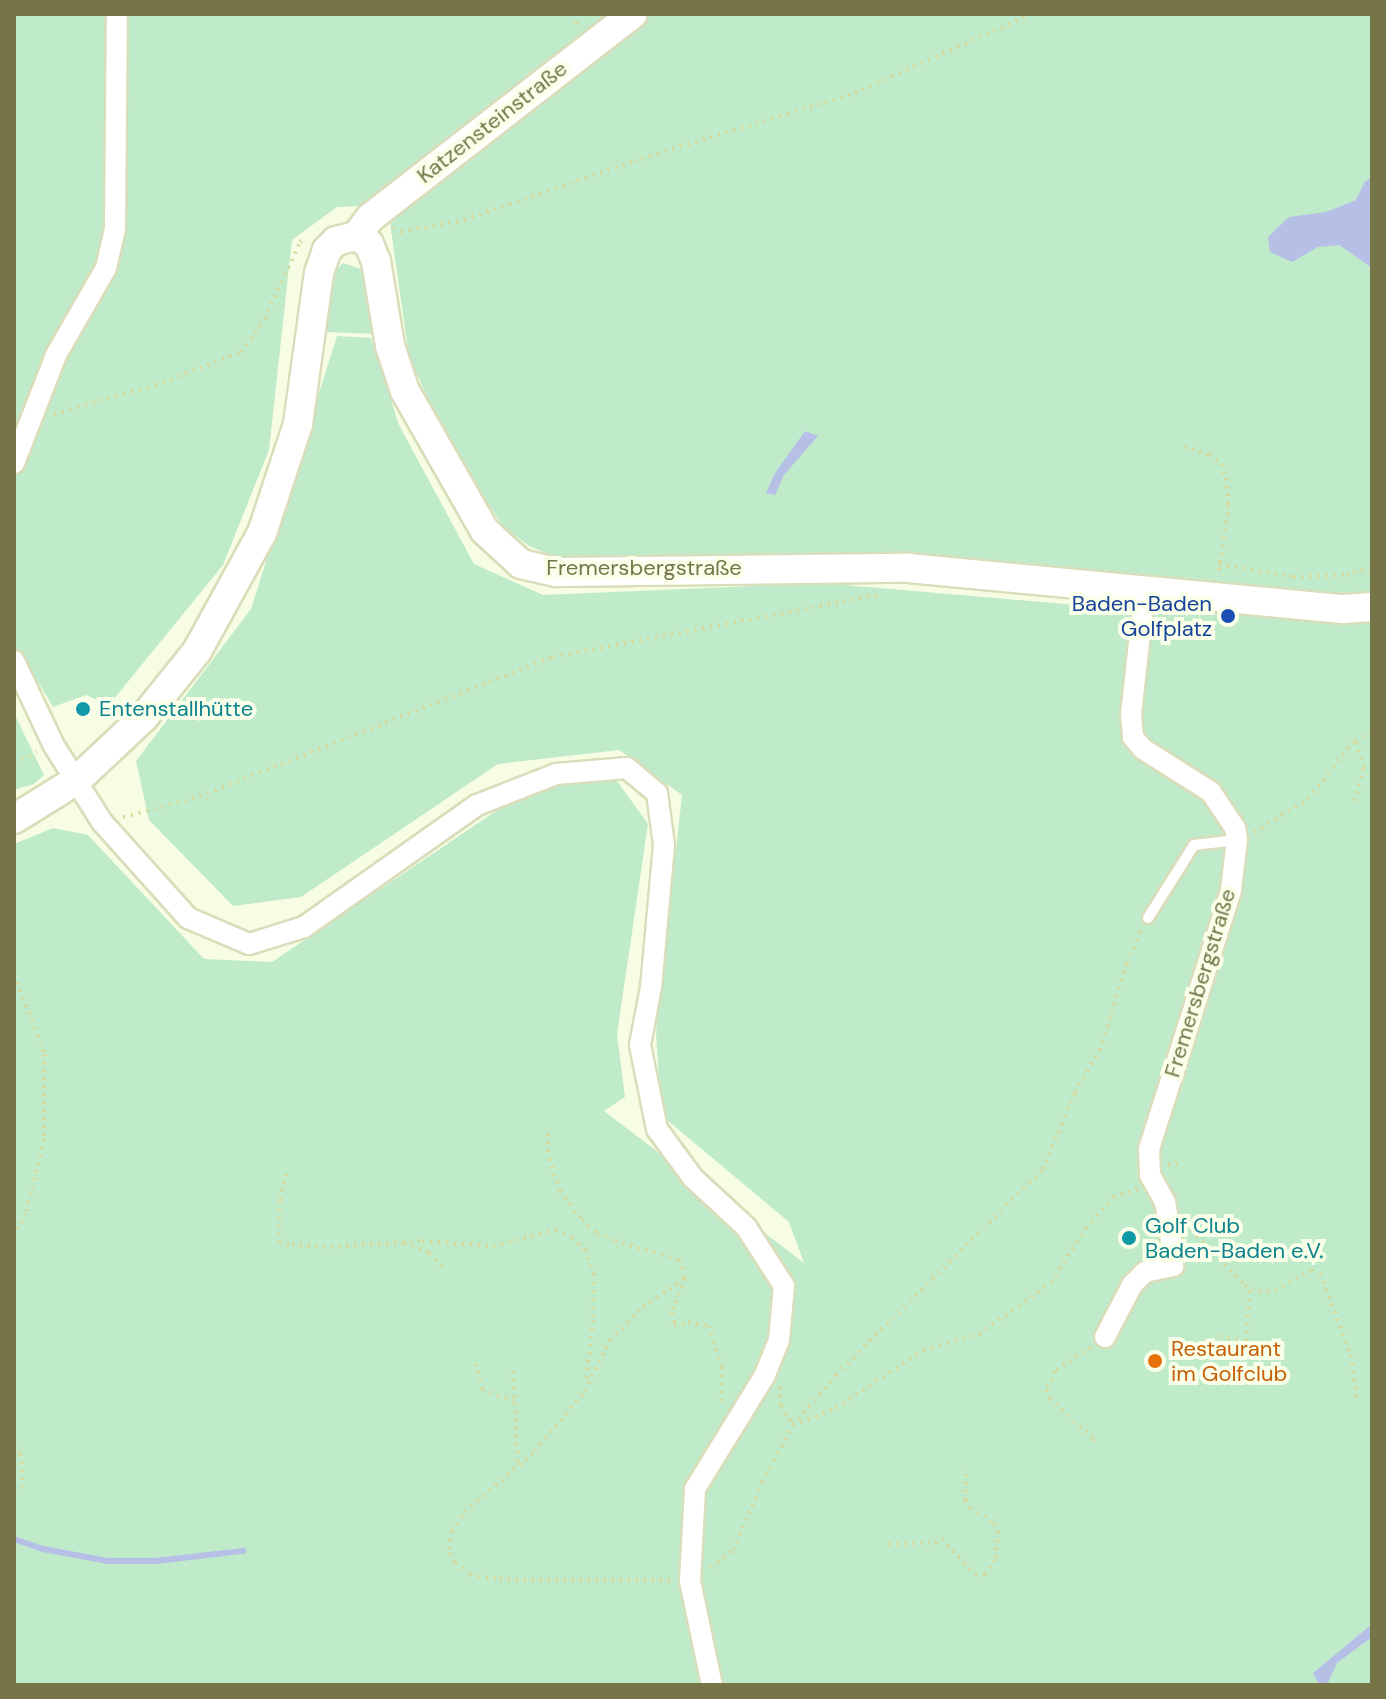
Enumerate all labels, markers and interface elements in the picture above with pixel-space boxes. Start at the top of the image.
street label: Katzensteinstraße [412,55,572,189]
street label: Fremersbergstraße [546,555,742,581]
place label: Baden-Baden Golfplatz [1072,590,1212,642]
marker: Baden-Baden Golfplatz [1219,607,1237,625]
place label: Entenstallhütte [99,696,253,722]
marker: Entenstallhütte [74,700,92,718]
street label: Fremersbergstraße [1159,886,1241,1080]
place label: Golf Club Baden-Baden e.V. [1145,1212,1323,1264]
marker: Golf Club Baden-Baden e.V. [1120,1229,1138,1247]
place label: Restaurant im Golfclub [1171,1335,1287,1386]
marker: Restaurant im Golfclub [1146,1352,1164,1370]

